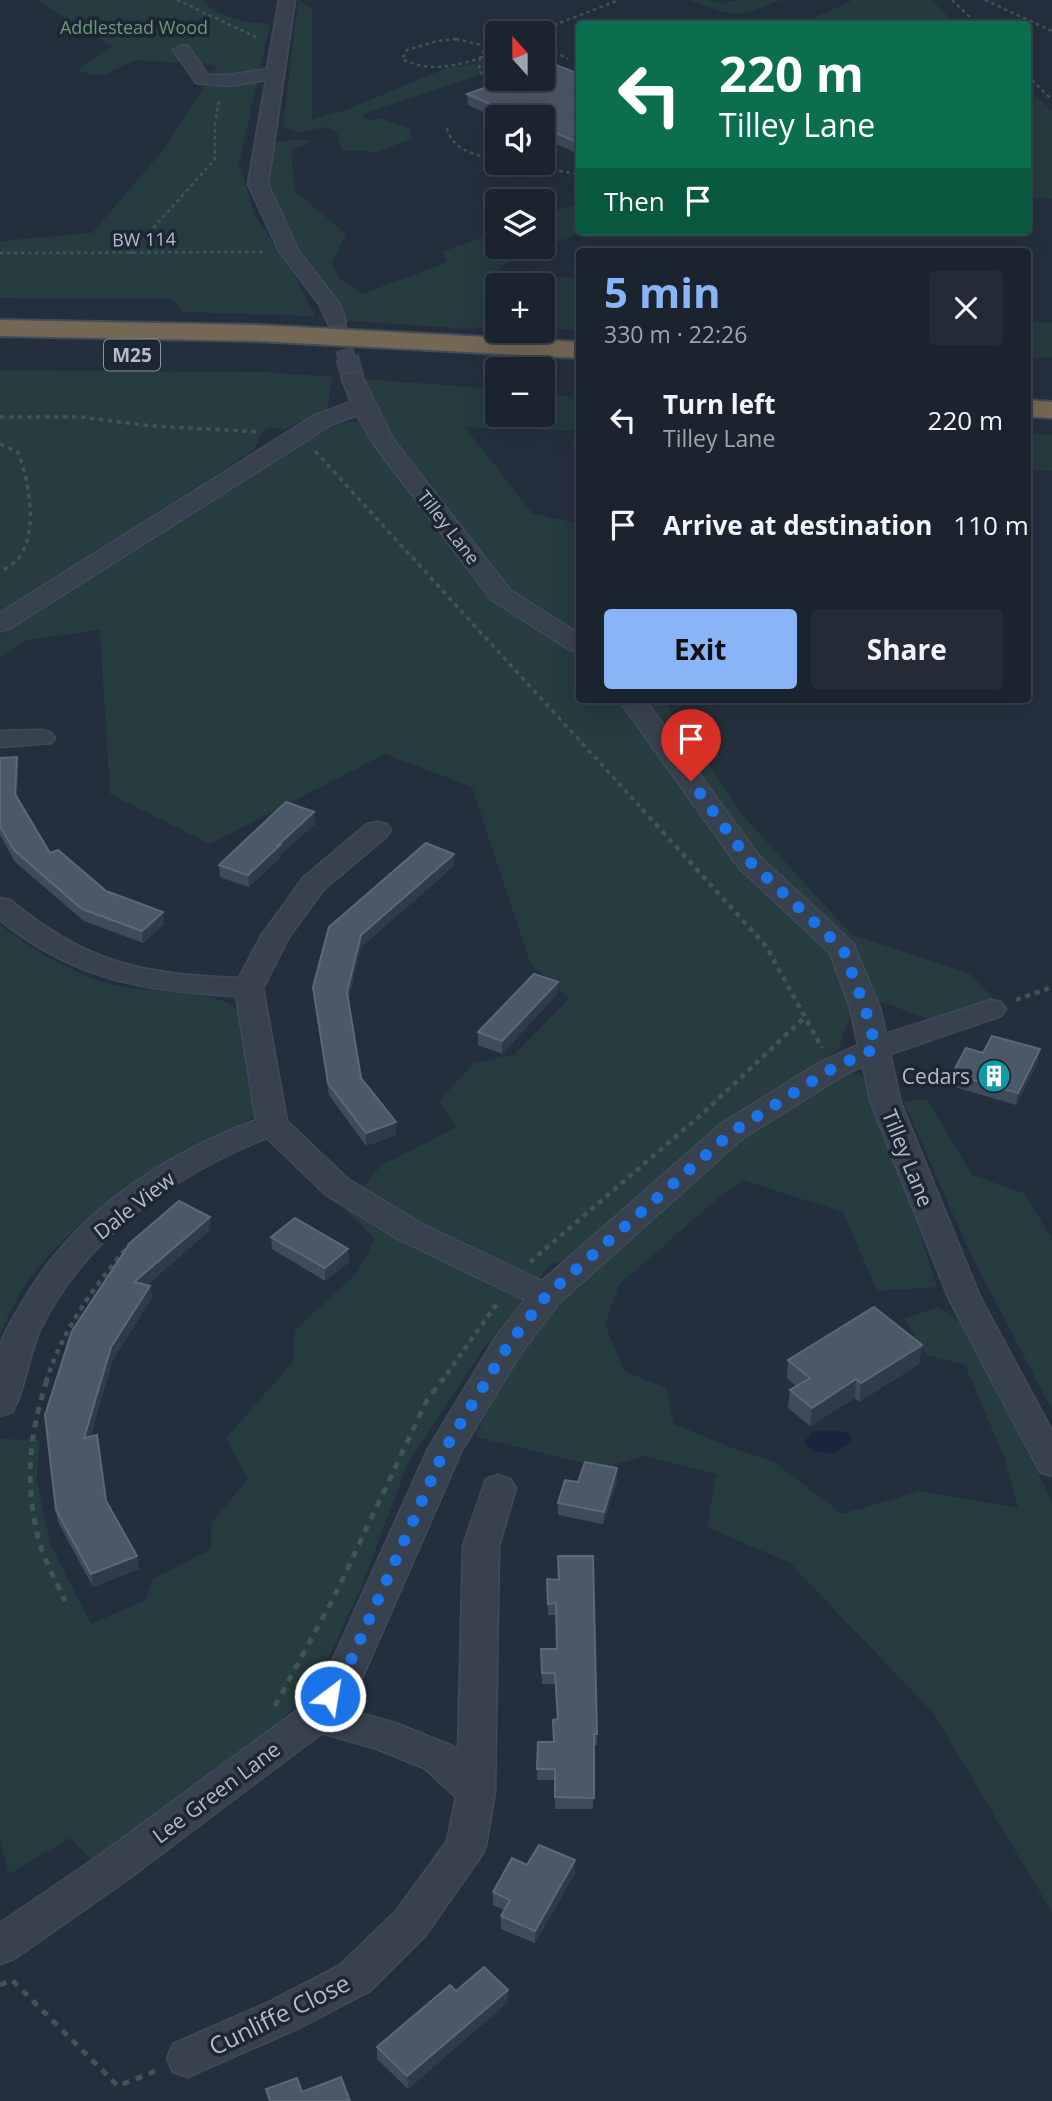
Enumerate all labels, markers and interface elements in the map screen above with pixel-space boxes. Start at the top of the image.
park label: Addlestead Wood [60,15,208,39]
north arrow [485,21,555,91]
map controls [485,21,555,427]
text: 220 m [719,40,864,106]
icon: left [604,49,695,140]
text: Tilley Lane [719,103,875,146]
button: sound [485,105,555,175]
icon: arrive [679,182,717,220]
text: Then [604,183,665,219]
button: layers [485,189,555,259]
street label: BW 114 [112,226,176,252]
text: 5 min [604,263,721,320]
button: close [929,271,1003,345]
button: + [485,273,555,343]
text: 330 m · 22:26 [604,318,747,350]
road number: M25 [104,340,160,370]
button: − [485,357,555,427]
text: Turn left [663,386,775,422]
icon: left [604,401,642,439]
text: 220 m [928,402,1003,438]
text: Tilley Lane [663,422,775,454]
street label: Tilley Lane [412,485,486,569]
icon: arrive [604,506,642,544]
text: Arrive at destination [663,507,932,543]
text: 110 m [953,507,1029,543]
button: Exit [604,609,797,689]
button: Share [811,609,1003,689]
pin [661,709,721,781]
icon: arrive [672,720,710,758]
building icon: Cedars [975,1057,1013,1095]
place label: Cedars [902,1062,970,1090]
street label: Tilley Lane [876,1105,940,1211]
street label: Dale View [88,1164,181,1245]
position arrow [293,1659,367,1733]
street label: Lee Green Lane [146,1735,286,1849]
street label: Cunliffe Close [203,1966,355,2062]

